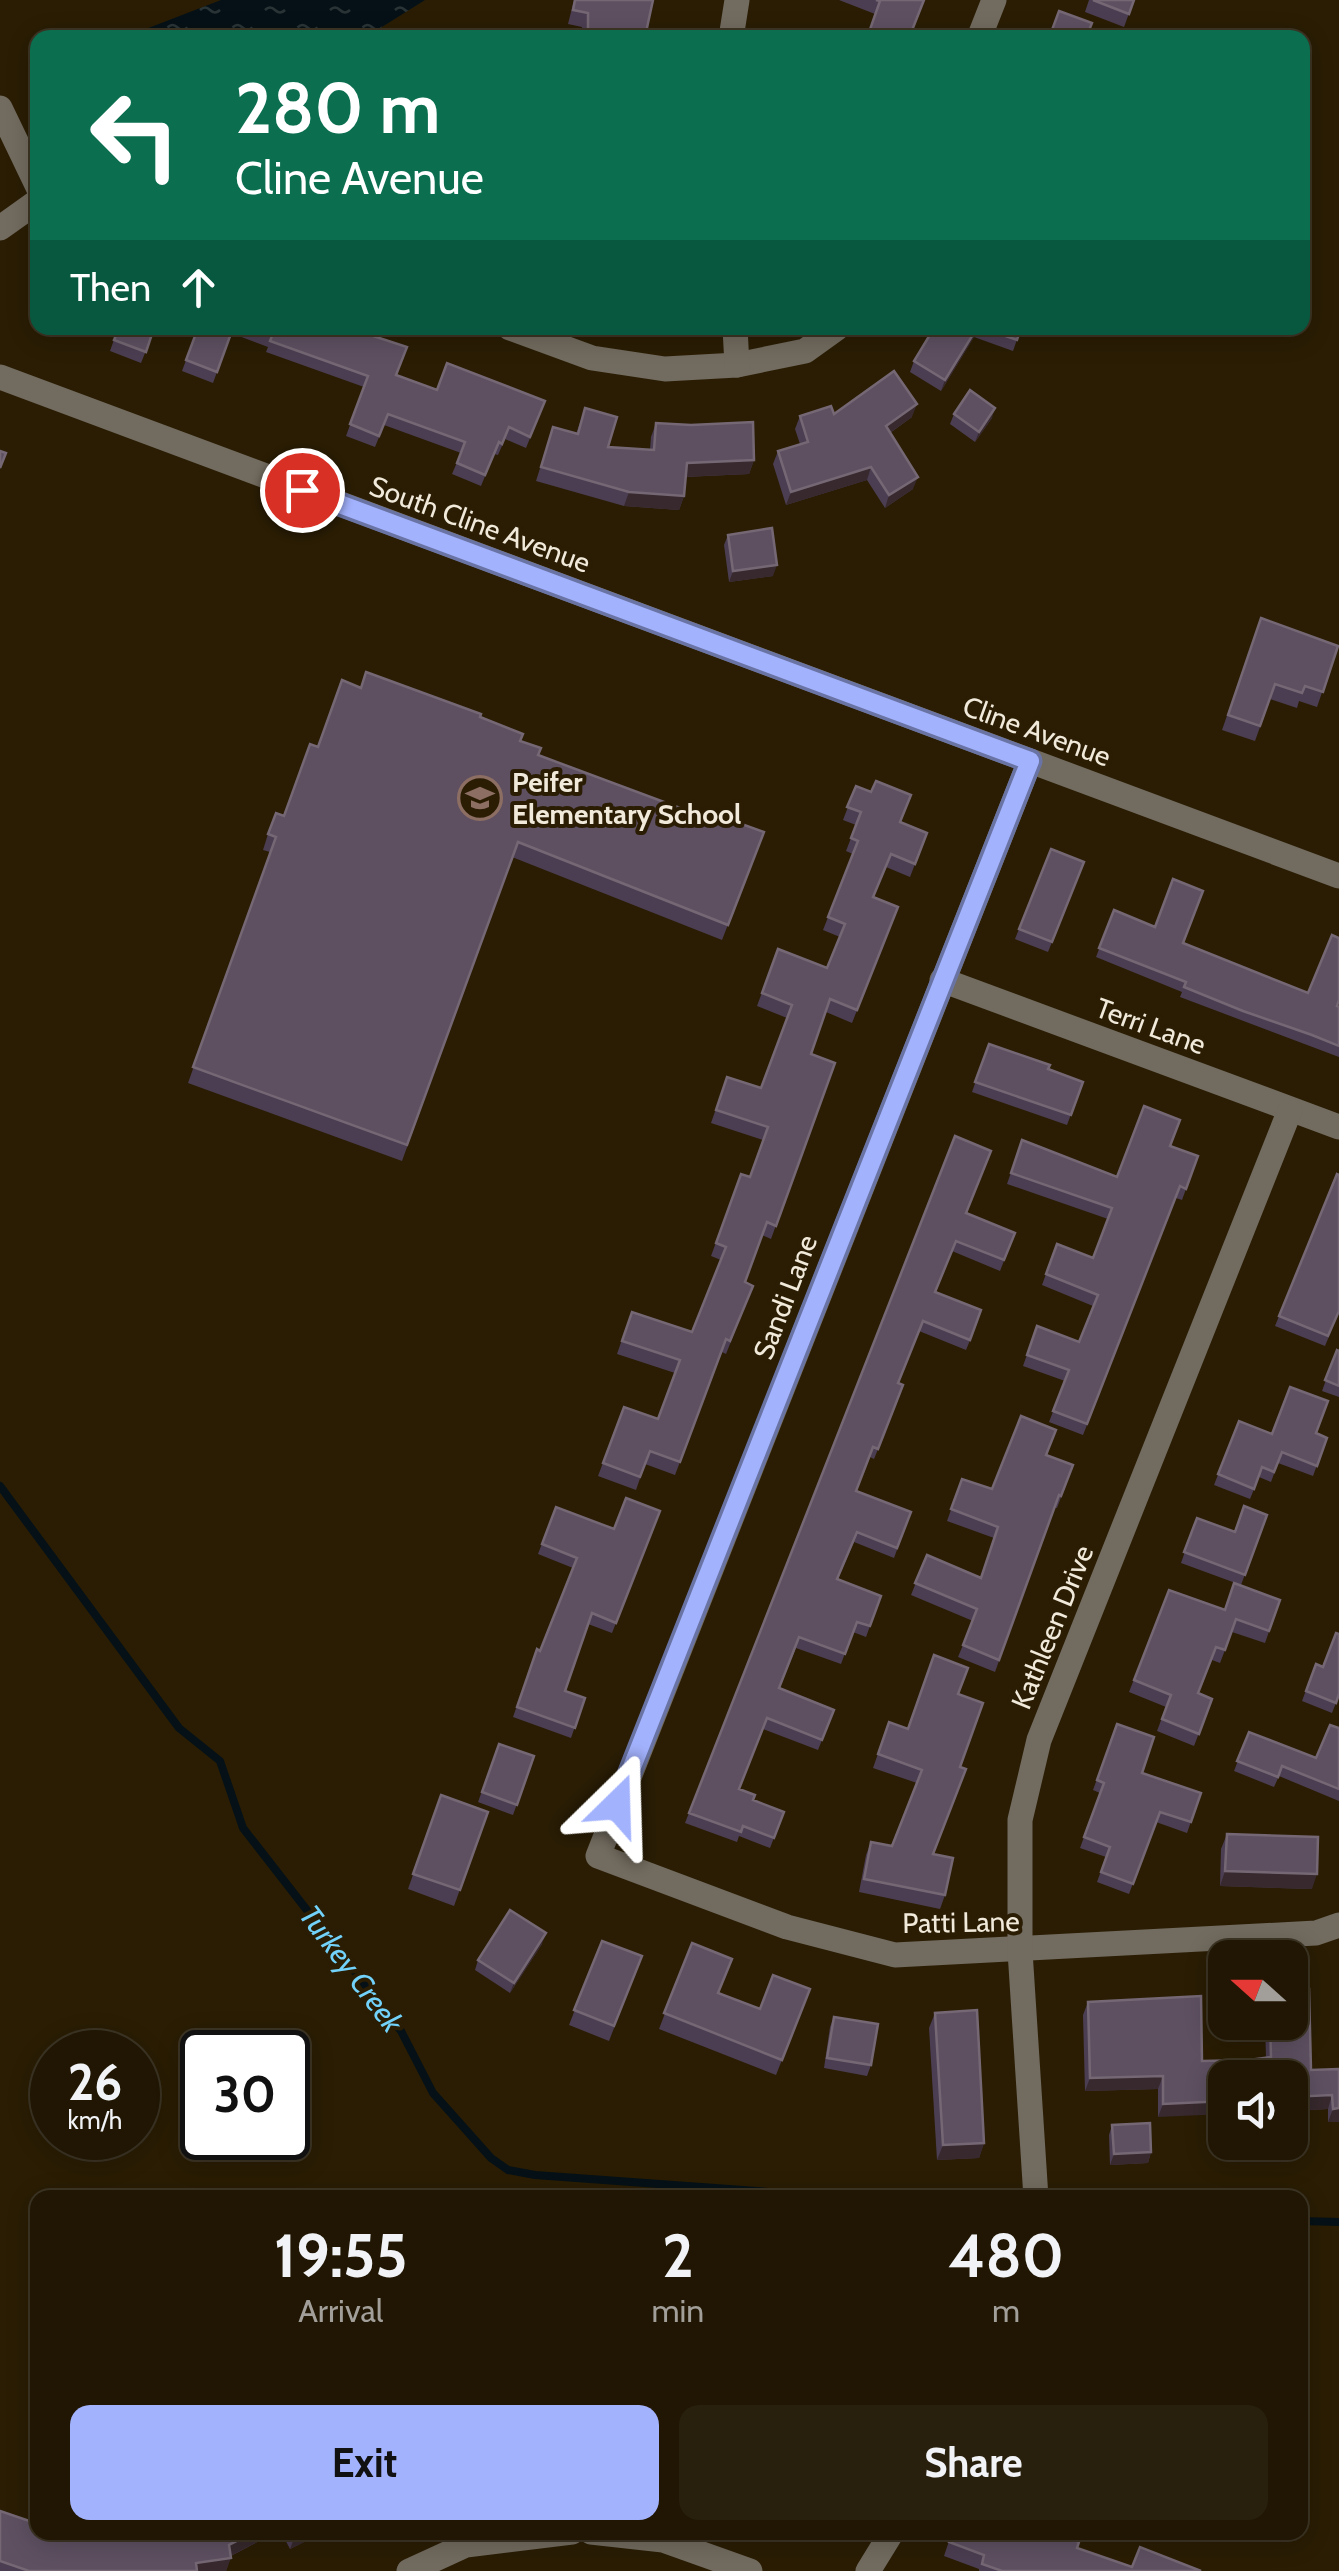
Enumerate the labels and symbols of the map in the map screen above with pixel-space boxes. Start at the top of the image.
pin [260,448,345,533]
street label: South Cline Avenue [365,468,595,580]
street label: Cline Avenue [958,689,1116,773]
place label: Peifer Elementary School [512,765,741,831]
school or university icon: Peifer Elementary School [457,775,503,821]
street label: Terri Lane [1091,990,1211,1062]
street label: Sandi Lane [746,1230,824,1364]
street label: Kathleen Drive [1004,1540,1100,1714]
position arrow [565,1753,669,1857]
water label: Turkey Creek [292,1898,412,2040]
street label: Patti Lane [902,1904,1020,1940]
north arrow [1208,1940,1308,2040]
speed limit sign: 30 [180,2030,310,2160]

